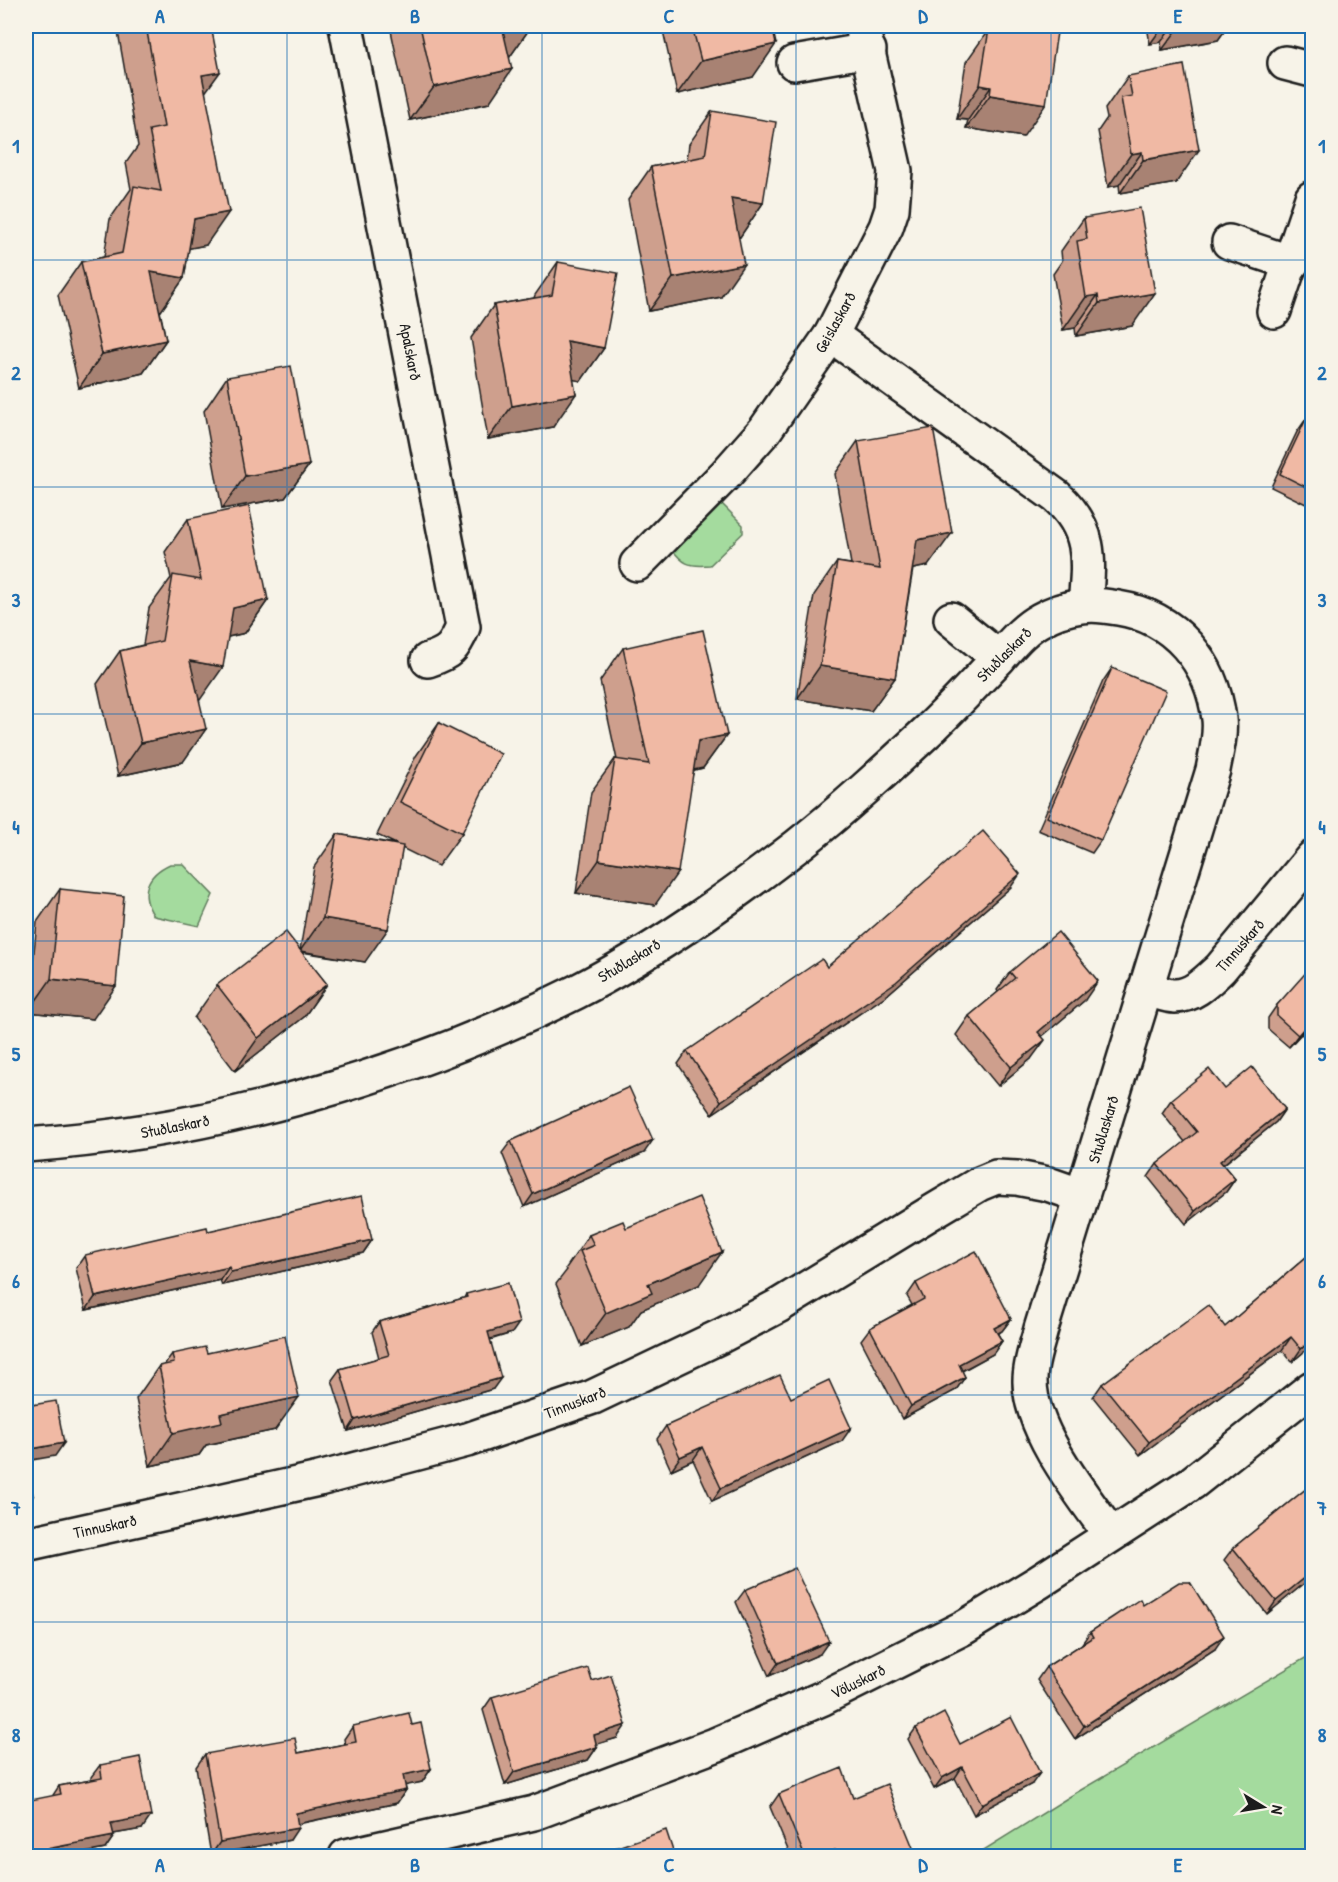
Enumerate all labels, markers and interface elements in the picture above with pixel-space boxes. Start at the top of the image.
text: A [155,2,165,29]
text: B [410,2,420,29]
text: C [664,2,675,29]
text: D [918,2,928,29]
text: E [1174,2,1183,29]
text: 1 [12,132,20,159]
text: 1 [1318,132,1326,159]
street label: Geislaskarð [809,287,861,357]
street label: Apalskarð [395,322,427,382]
text: 2 [11,359,21,386]
text: 2 [1317,359,1327,386]
text: 3 [12,586,21,613]
text: 3 [1318,586,1327,613]
street label: Stuðlaskarð [972,622,1036,686]
text: 4 [12,813,20,840]
text: 4 [1318,813,1326,840]
street label: Tinnuskarð [1211,913,1269,977]
street label: Stuðlaskarð [593,933,665,987]
text: 5 [12,1040,21,1067]
text: 5 [1318,1040,1327,1067]
street label: Stuðlaskarð [1082,1092,1124,1166]
street label: Stuðlaskarð [139,1109,211,1143]
text: 6 [12,1267,20,1294]
text: 6 [1318,1267,1326,1294]
street label: Tinnuskarð [541,1380,609,1424]
text: 7 [10,1494,21,1521]
text: 7 [1316,1494,1327,1521]
street label: Tinnuskarð [71,1509,139,1543]
street label: Völuskarð [827,1658,889,1704]
text: 8 [12,1721,21,1748]
text: 8 [1318,1721,1327,1748]
north arrow [1233,1777,1293,1837]
text: N [1266,1804,1289,1817]
text: A [155,1851,165,1878]
text: B [410,1851,420,1878]
text: C [664,1851,675,1878]
text: D [918,1851,928,1878]
text: E [1174,1851,1183,1878]

